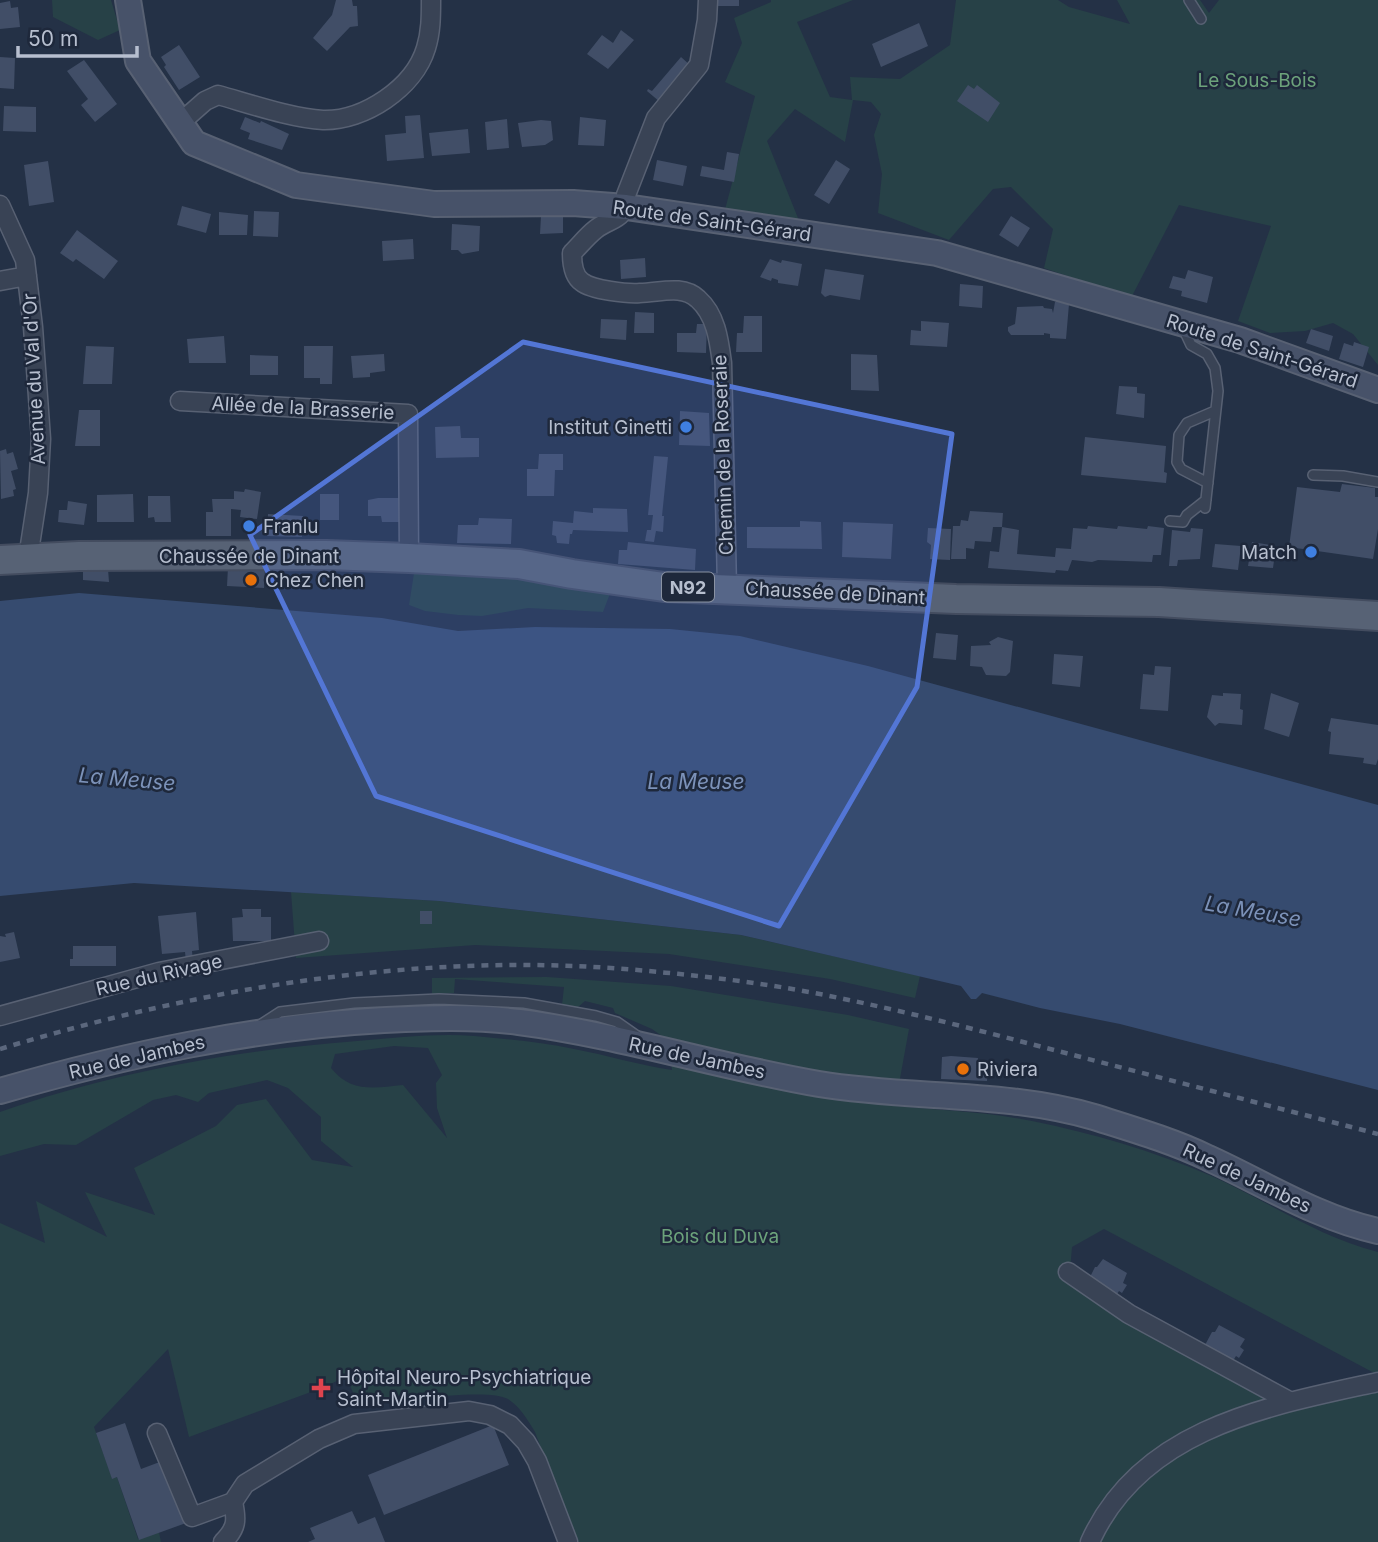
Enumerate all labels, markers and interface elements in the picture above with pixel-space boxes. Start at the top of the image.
scale bar [18,14,136,58]
text: 50 m [28,26,78,51]
park label: Le Sous-Bois [1197,69,1317,92]
street label: Route de Saint-Gérard [611,196,813,246]
street label: Avenue du Val d'Or [18,292,50,466]
street label: Route de Saint-Gérard [1163,309,1361,393]
street label: Chemin de la Roseraie [708,354,738,556]
street label: Allée de la Brasserie [211,392,395,424]
place label: Institut Ginetti [548,416,672,439]
marker: Institut Ginetti [678,419,694,435]
place label: Franlu [263,515,319,538]
marker: Franlu [241,518,257,534]
place label: Match [1241,541,1297,564]
marker: Match [1303,544,1319,560]
street label: Chaussée de Dinant [159,545,339,568]
place label: Chez Chen [265,569,364,592]
marker: Chez Chen [243,572,259,588]
road number: N92 [662,572,714,602]
street label: Chaussée de Dinant [744,577,926,609]
water label: La Meuse [77,762,177,796]
water label: La Meuse [647,769,745,794]
water label: La Meuse [1203,890,1303,932]
street label: Rue du Rivage [94,949,224,1001]
street label: Rue de Jambes [67,1030,207,1084]
street label: Rue de Jambes [627,1032,767,1084]
place label: Riviera [977,1058,1038,1081]
marker: Riviera [955,1061,971,1077]
street label: Rue de Jambes [1179,1138,1315,1218]
park label: Bois du Duva [661,1225,779,1248]
place label: Hôpital Neuro-Psychiatrique Saint-Martin [337,1366,591,1411]
marker: Hôpital Neuro-Psychiatrique Saint-Martin [311,1378,331,1398]

